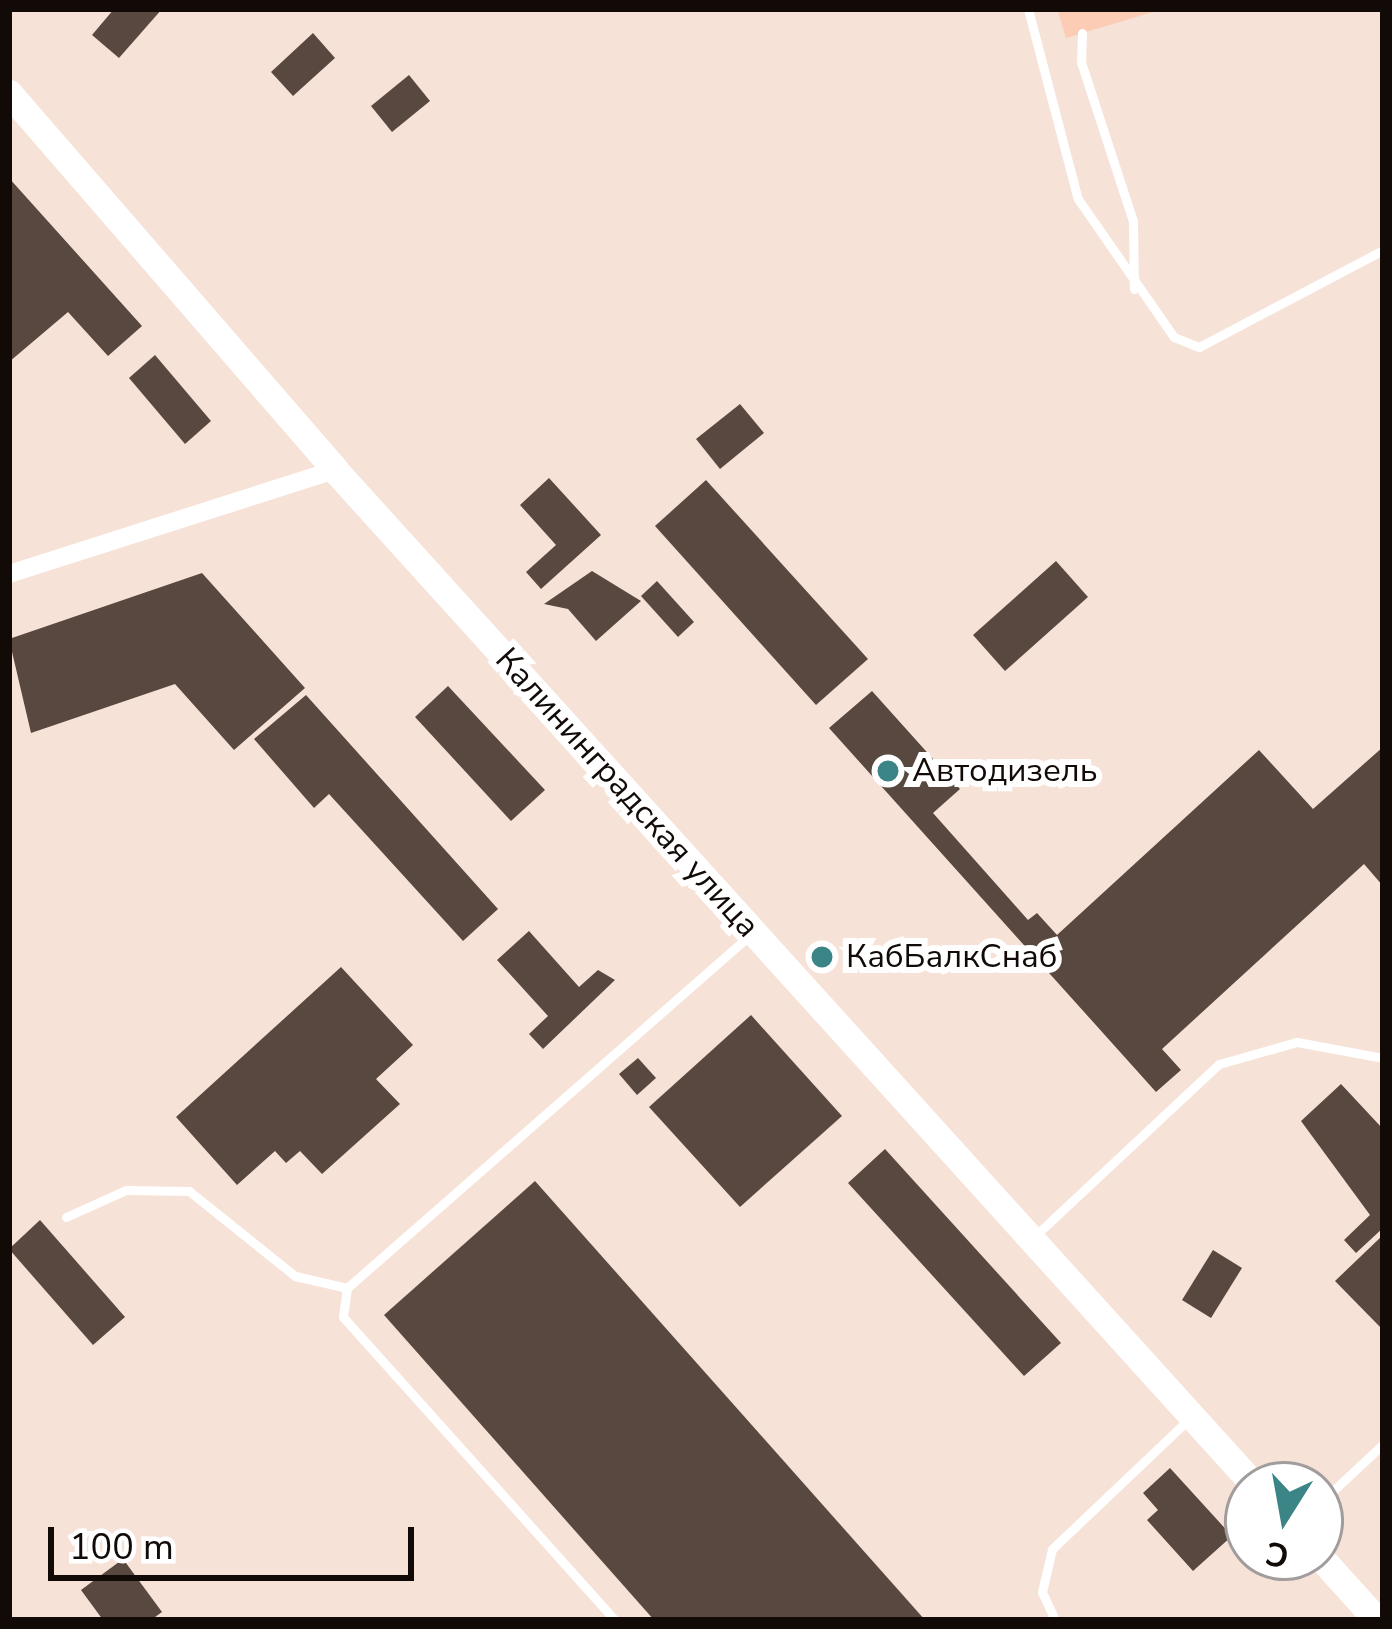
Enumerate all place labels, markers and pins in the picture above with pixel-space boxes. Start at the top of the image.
place label: Автодизель [912,751,1097,791]
marker: Автодизель [875,758,901,784]
place label: КабБалкСнаб [846,937,1058,977]
marker: КабБалкСнаб [809,944,835,970]

